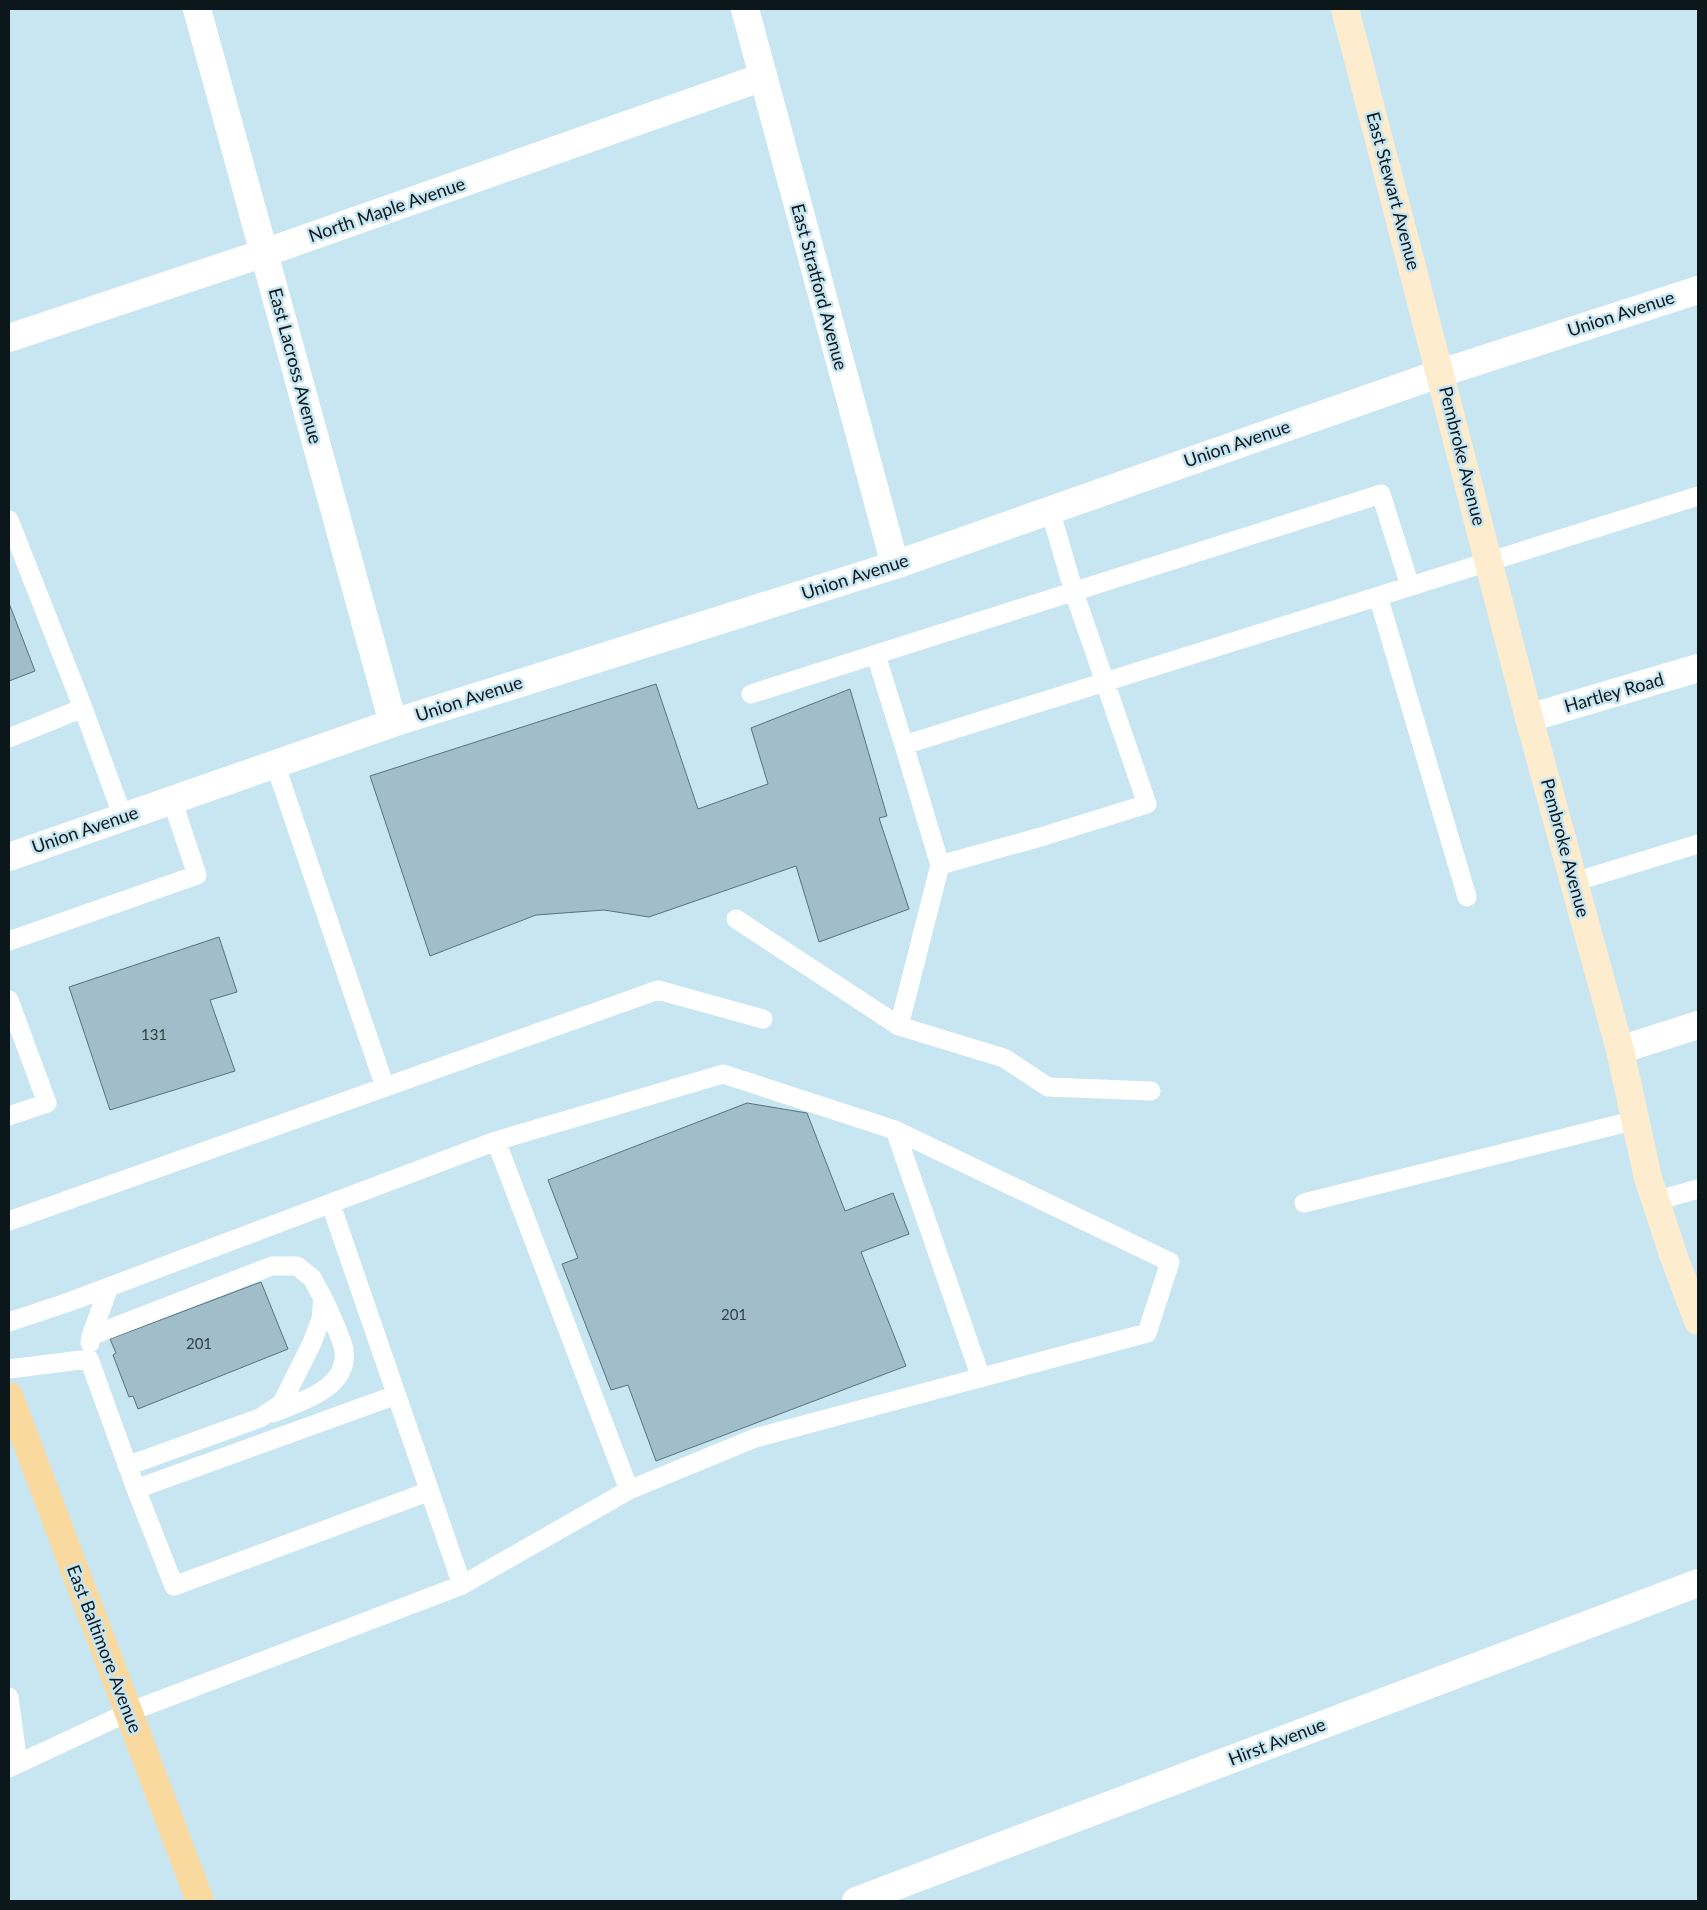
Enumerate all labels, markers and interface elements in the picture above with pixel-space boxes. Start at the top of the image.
street label: East Stewart Avenue [1362,109,1426,272]
street label: North Maple Avenue [305,172,468,246]
street label: East Stratford Avenue [787,201,853,372]
street label: East Lacross Avenue [265,285,327,446]
street label: Union Avenue [1564,285,1677,341]
street label: Pembroke Avenue [1435,384,1491,528]
street label: Union Avenue [1181,415,1293,472]
street label: Union Avenue [798,548,911,604]
street label: Hartley Road [1562,667,1666,717]
street label: Union Avenue [412,670,525,726]
street label: Pembroke Avenue [1537,776,1595,920]
street label: Union Avenue [29,801,141,858]
house number: 131 [141,1025,167,1043]
house number: 201 [721,1305,747,1323]
house number: 201 [186,1334,212,1352]
street label: East Baltimore Avenue [63,1562,147,1736]
street label: Hirst Avenue [1225,1712,1328,1770]

